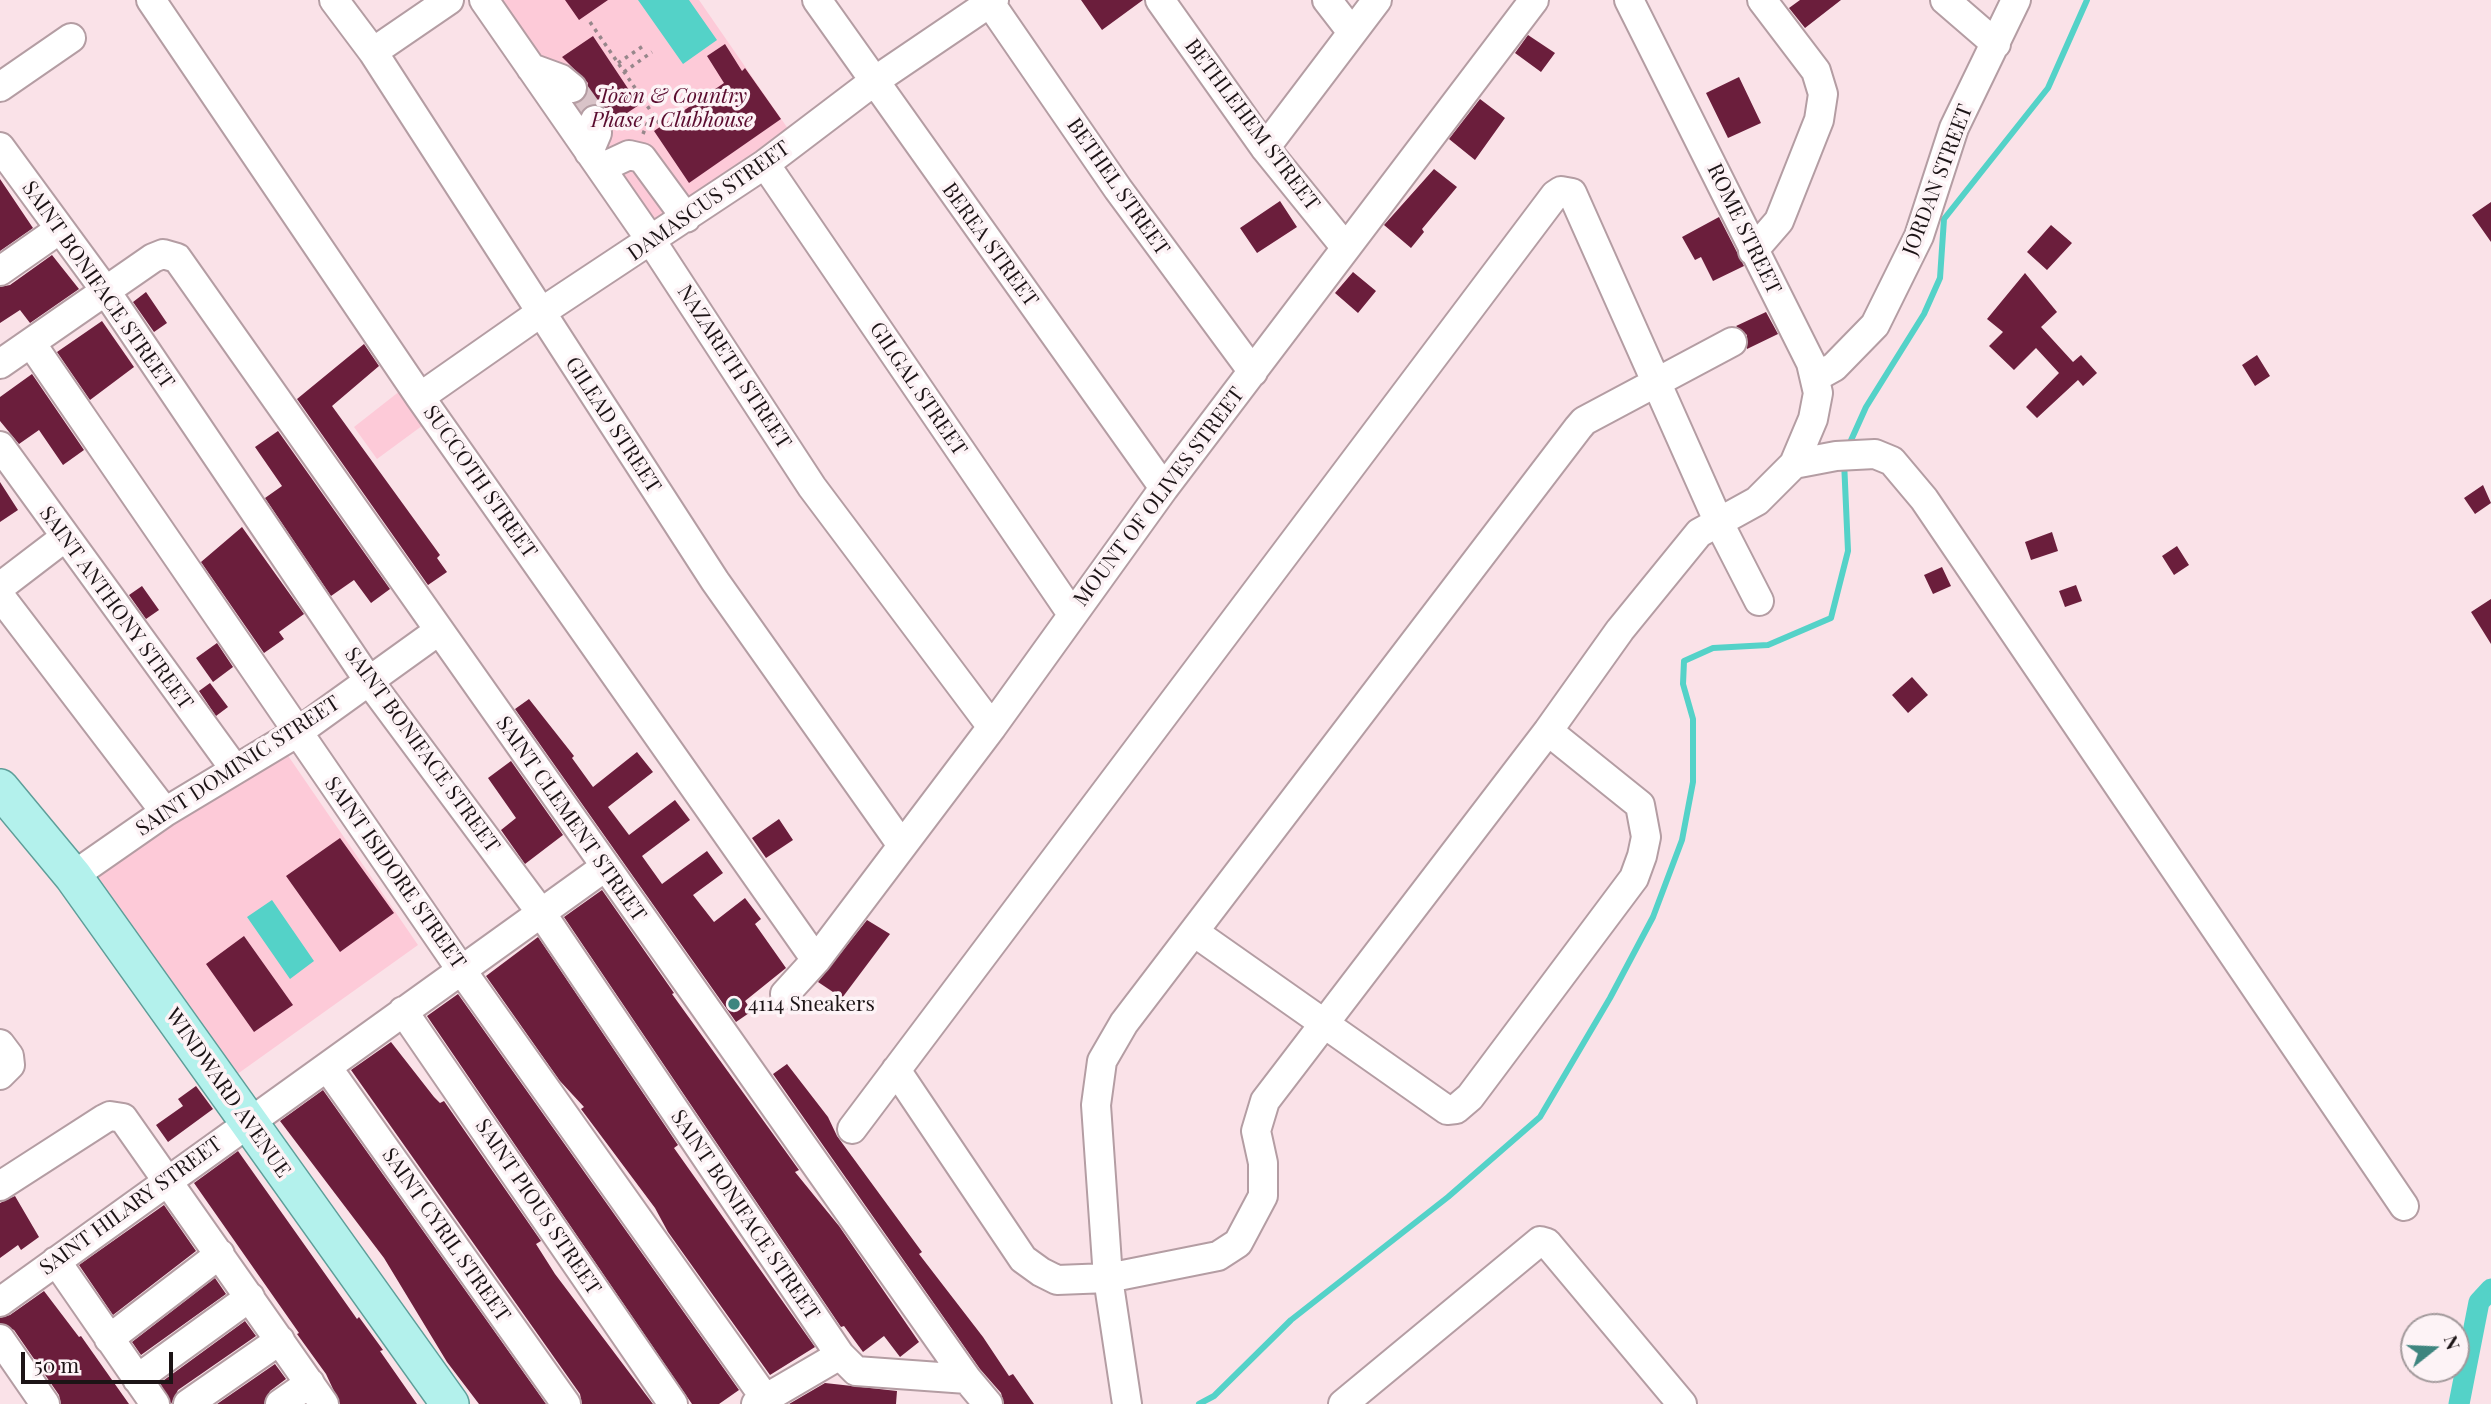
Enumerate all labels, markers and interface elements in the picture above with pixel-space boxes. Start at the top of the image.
street label: BETHLEHEM STREET [1179,34,1325,216]
park label: Town & Country Phase 1 Clubhouse [591,83,753,133]
street label: JORDAN STREET [1898,101,1978,259]
street label: BETHEL STREET [1061,114,1175,260]
street label: DAMASCUS STREET [623,136,795,266]
street label: ROME STREET [1702,160,1786,298]
street label: SAINT BONIFACE STREET [17,176,179,394]
street label: BEREA STREET [937,178,1043,312]
street label: NAZARETH STREET [672,280,796,454]
street label: GILGAL STREET [864,317,972,461]
street label: GILEAD STREET [560,352,666,498]
street label: MOUNT OF OLIVES STREET [1068,383,1250,611]
street label: SUCCOTH STREET [418,401,542,563]
street label: SAINT ANTHONY STREET [34,501,198,715]
street label: SAINT BONIFACE STREET [339,642,505,858]
street label: SAINT DOMINIC STREET [131,691,345,841]
street label: SAINT CLEMENT STREET [491,712,651,926]
street label: SAINT ISIDORE STREET [319,772,471,974]
place label: 4114 Sneakers [748,991,875,1017]
marker: 4114 Sneakers [726,996,742,1012]
street label: WINDWARD AVENUE [160,1004,296,1182]
street label: SAINT BONIFACE STREET [665,1105,825,1325]
street label: SAINT PIOUS STREET [470,1114,606,1300]
street label: SAINT HILARY STREET [35,1131,227,1281]
street label: SAINT CYRIL STREET [377,1143,515,1327]
north arrow [2400,1313,2470,1383]
text: N [2439,1332,2468,1353]
scale bar [24,1338,177,1382]
text: 50 m [34,1350,79,1378]

